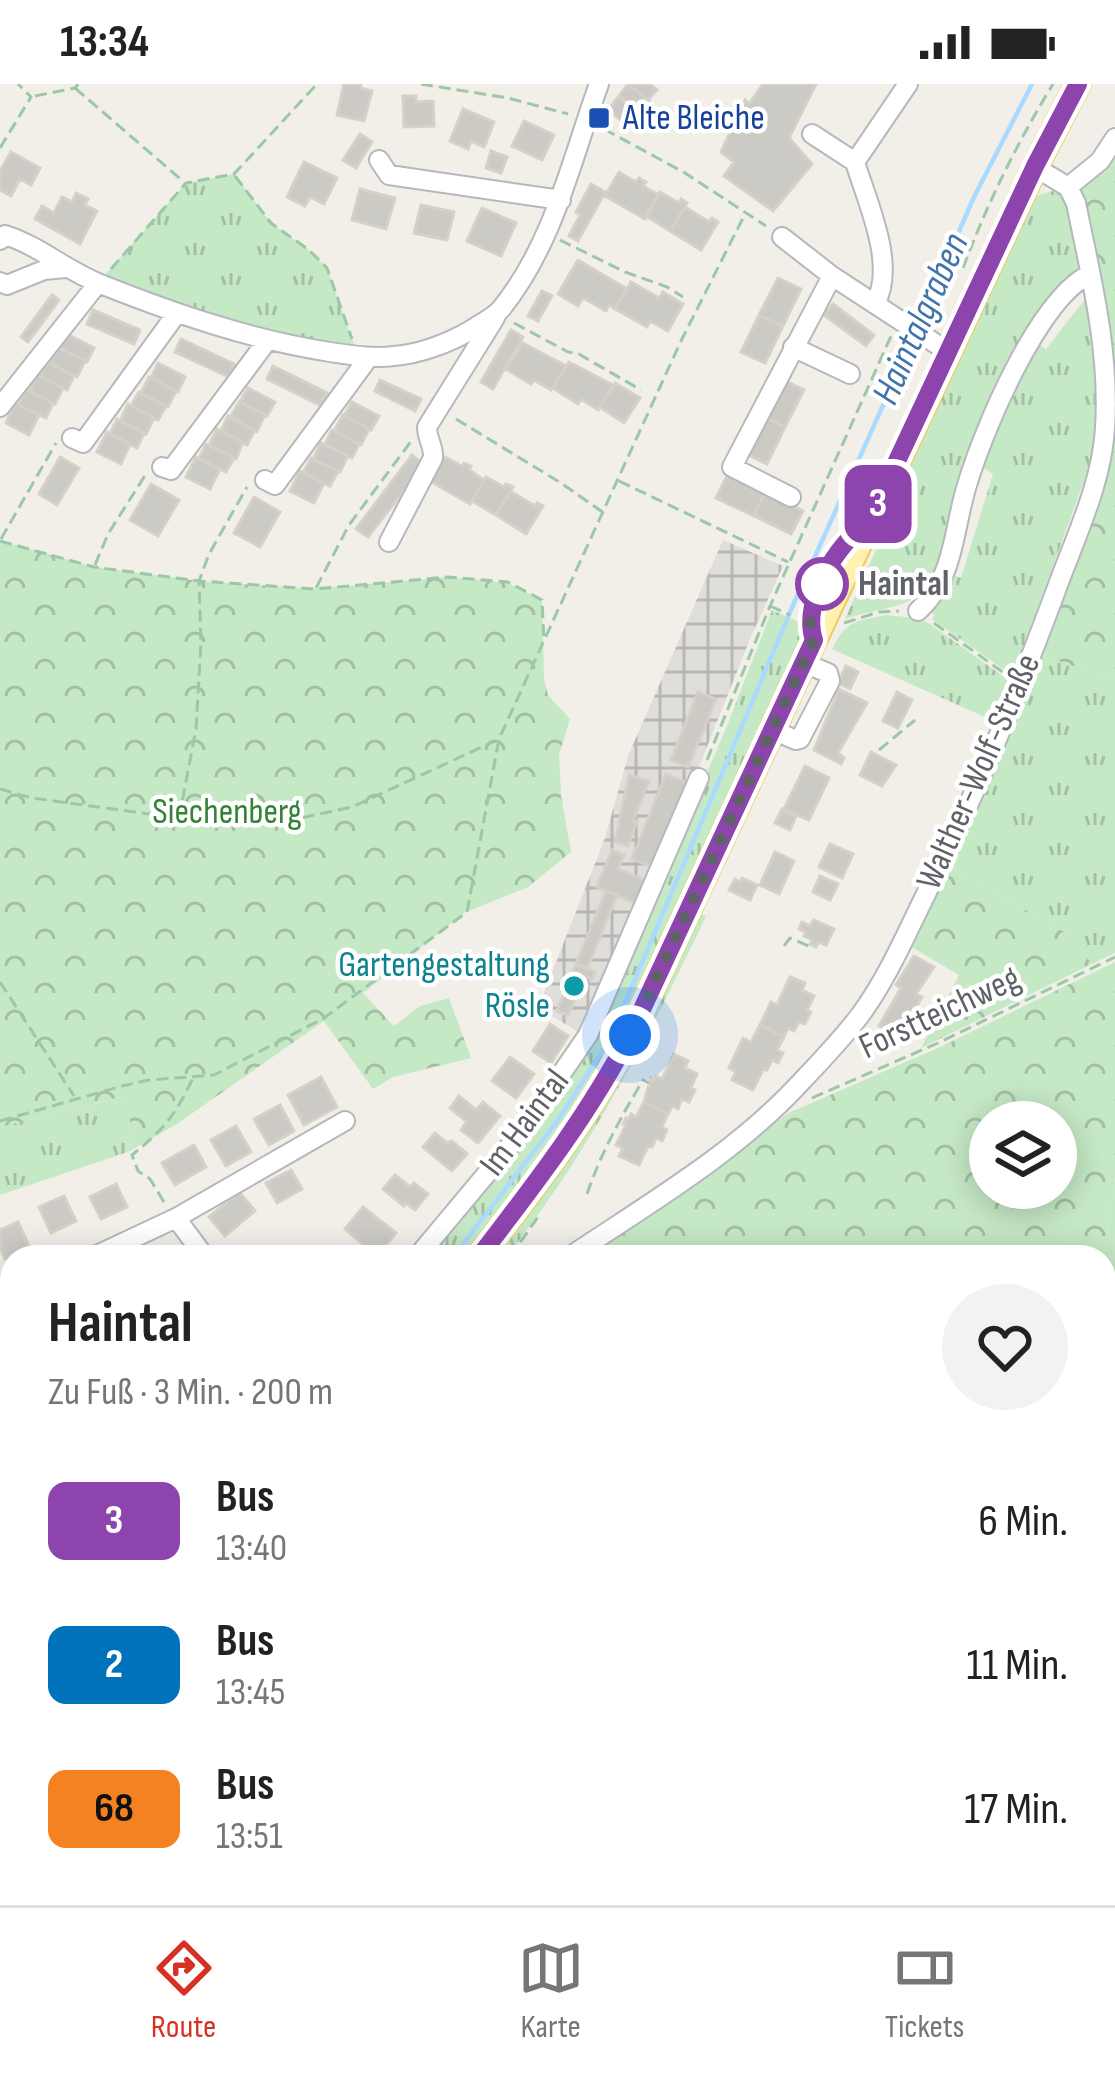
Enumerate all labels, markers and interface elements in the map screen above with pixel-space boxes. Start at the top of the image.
text: 13:34 [60,15,149,70]
place label: Alte Bleiche [622,97,765,140]
marker: Alte Bleiche [586,105,612,131]
water label: Haintalgraben [862,226,980,412]
line badge: 3 [839,465,917,543]
text: 3 [869,478,887,529]
marker: Haintal [797,559,847,609]
place label: Haintal [858,563,949,606]
street label: Walther-Wolf-Straße [908,648,1050,896]
park label: Siechenberg [152,791,302,834]
place label: Gartengestaltung Rösle [338,944,550,1028]
street label: Forstteichweg [853,957,1027,1069]
marker: Gartengestaltung Rösle [561,973,587,999]
your location [600,1005,660,1065]
street label: Im Haintal [471,1061,579,1185]
map controls [969,1101,1077,1209]
button: layers [969,1101,1077,1209]
button: heart [942,1284,1068,1410]
text: Haintal [48,1290,193,1358]
text: Zu Fuß · 3 Min. · 200 m [48,1369,333,1416]
text: Bus [216,1470,274,1525]
text: 6 Min. [978,1494,1068,1549]
text: 3 [105,1495,123,1546]
text: 13:40 [216,1525,287,1572]
text: Bus [216,1614,274,1669]
text: 11 Min. [966,1638,1068,1693]
text: 2 [105,1639,123,1690]
text: 13:45 [216,1669,285,1716]
text: Bus [216,1758,274,1813]
text: 17 Min. [964,1782,1068,1837]
text: 68 [94,1783,134,1834]
text: 13:51 [216,1813,283,1860]
tab: Route [151,1935,217,2047]
tab: Karte [518,1935,584,2047]
tab: Tickets [885,1935,964,2047]

